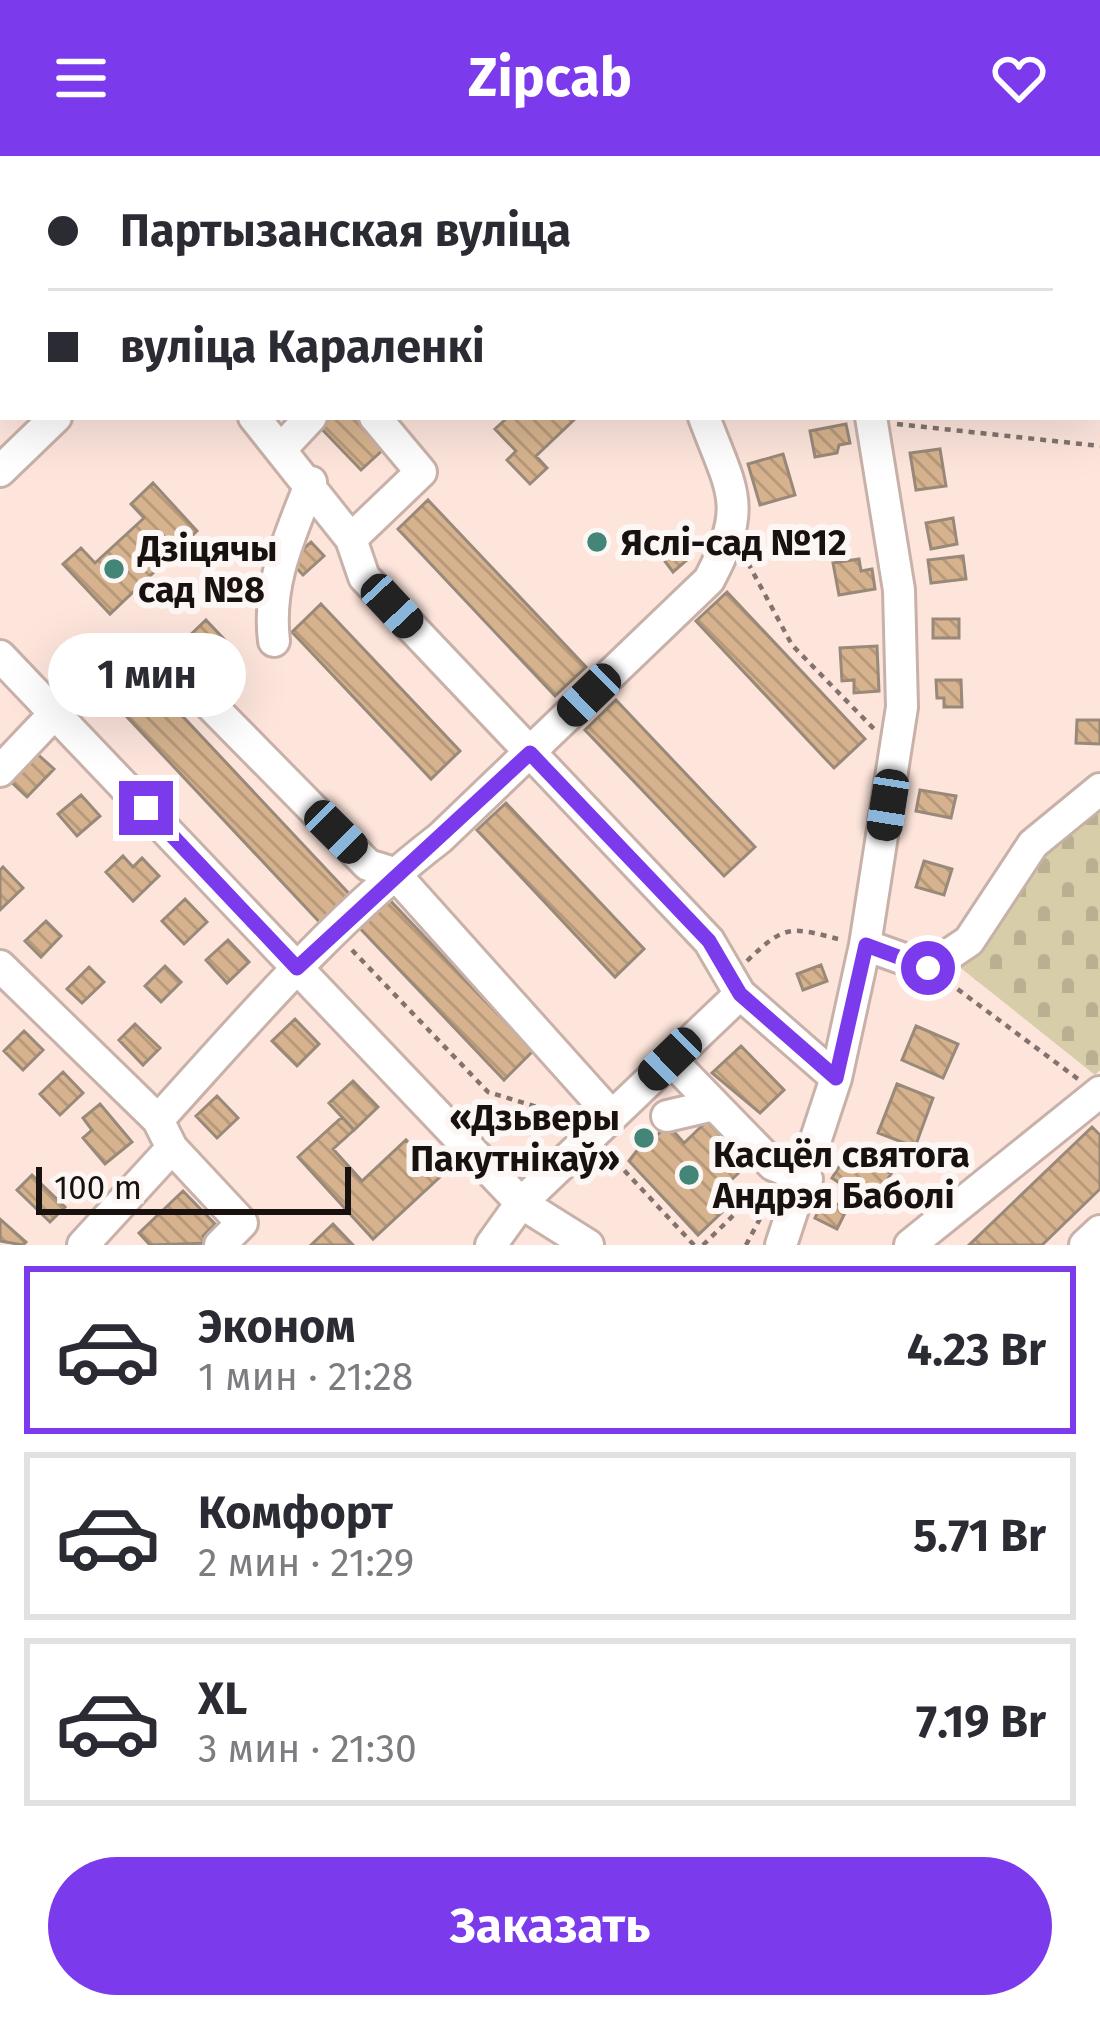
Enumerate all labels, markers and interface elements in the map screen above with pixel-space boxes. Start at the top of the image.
icon: menu [48,45,114,111]
icon: heart [986,45,1052,111]
text: Zipcab [468,46,632,110]
text: Партызанская вуліца [120,204,571,258]
text: вуліца Караленкі [120,320,485,374]
place label: Яслі-сад №12 [621,521,847,565]
place label: Дзіцячы сад №8 [137,527,277,612]
marker: Яслі-сад №12 [584,529,610,555]
marker: Дзіцячы сад №8 [101,556,127,582]
car [354,567,430,645]
callout: 1 мин [47,634,245,718]
text: 1 мин [97,652,197,698]
car [551,657,627,733]
car [865,767,911,843]
route end [119,781,173,835]
car [298,794,374,870]
route start [901,941,955,995]
car [632,1021,708,1097]
place label: «Дзьверы Пакутнікаў» [410,1096,620,1181]
marker: «Дзьверы Пакутнікаў» [631,1125,657,1151]
place label: Касцёл святога Андрэя Баболі [712,1133,970,1218]
scale bar [36,1161,351,1214]
marker: Касцёл святога Андрэя Баболі [676,1162,702,1188]
text: 100 m [54,1168,142,1208]
icon: car [54,1296,162,1404]
text: Эконом [198,1300,356,1354]
text: 4.23 Br [907,1323,1046,1377]
text: 1 мин · 21:28 [198,1354,413,1400]
icon: car [54,1482,162,1590]
text: Комфорт [198,1486,393,1540]
text: 5.71 Br [913,1509,1046,1563]
text: 2 мин · 21:29 [198,1540,414,1586]
icon: car [54,1668,162,1776]
text: XL [198,1672,247,1726]
text: 7.19 Br [916,1695,1046,1749]
text: 3 мин · 21:30 [198,1726,417,1772]
button: Заказать [48,1857,1052,1995]

